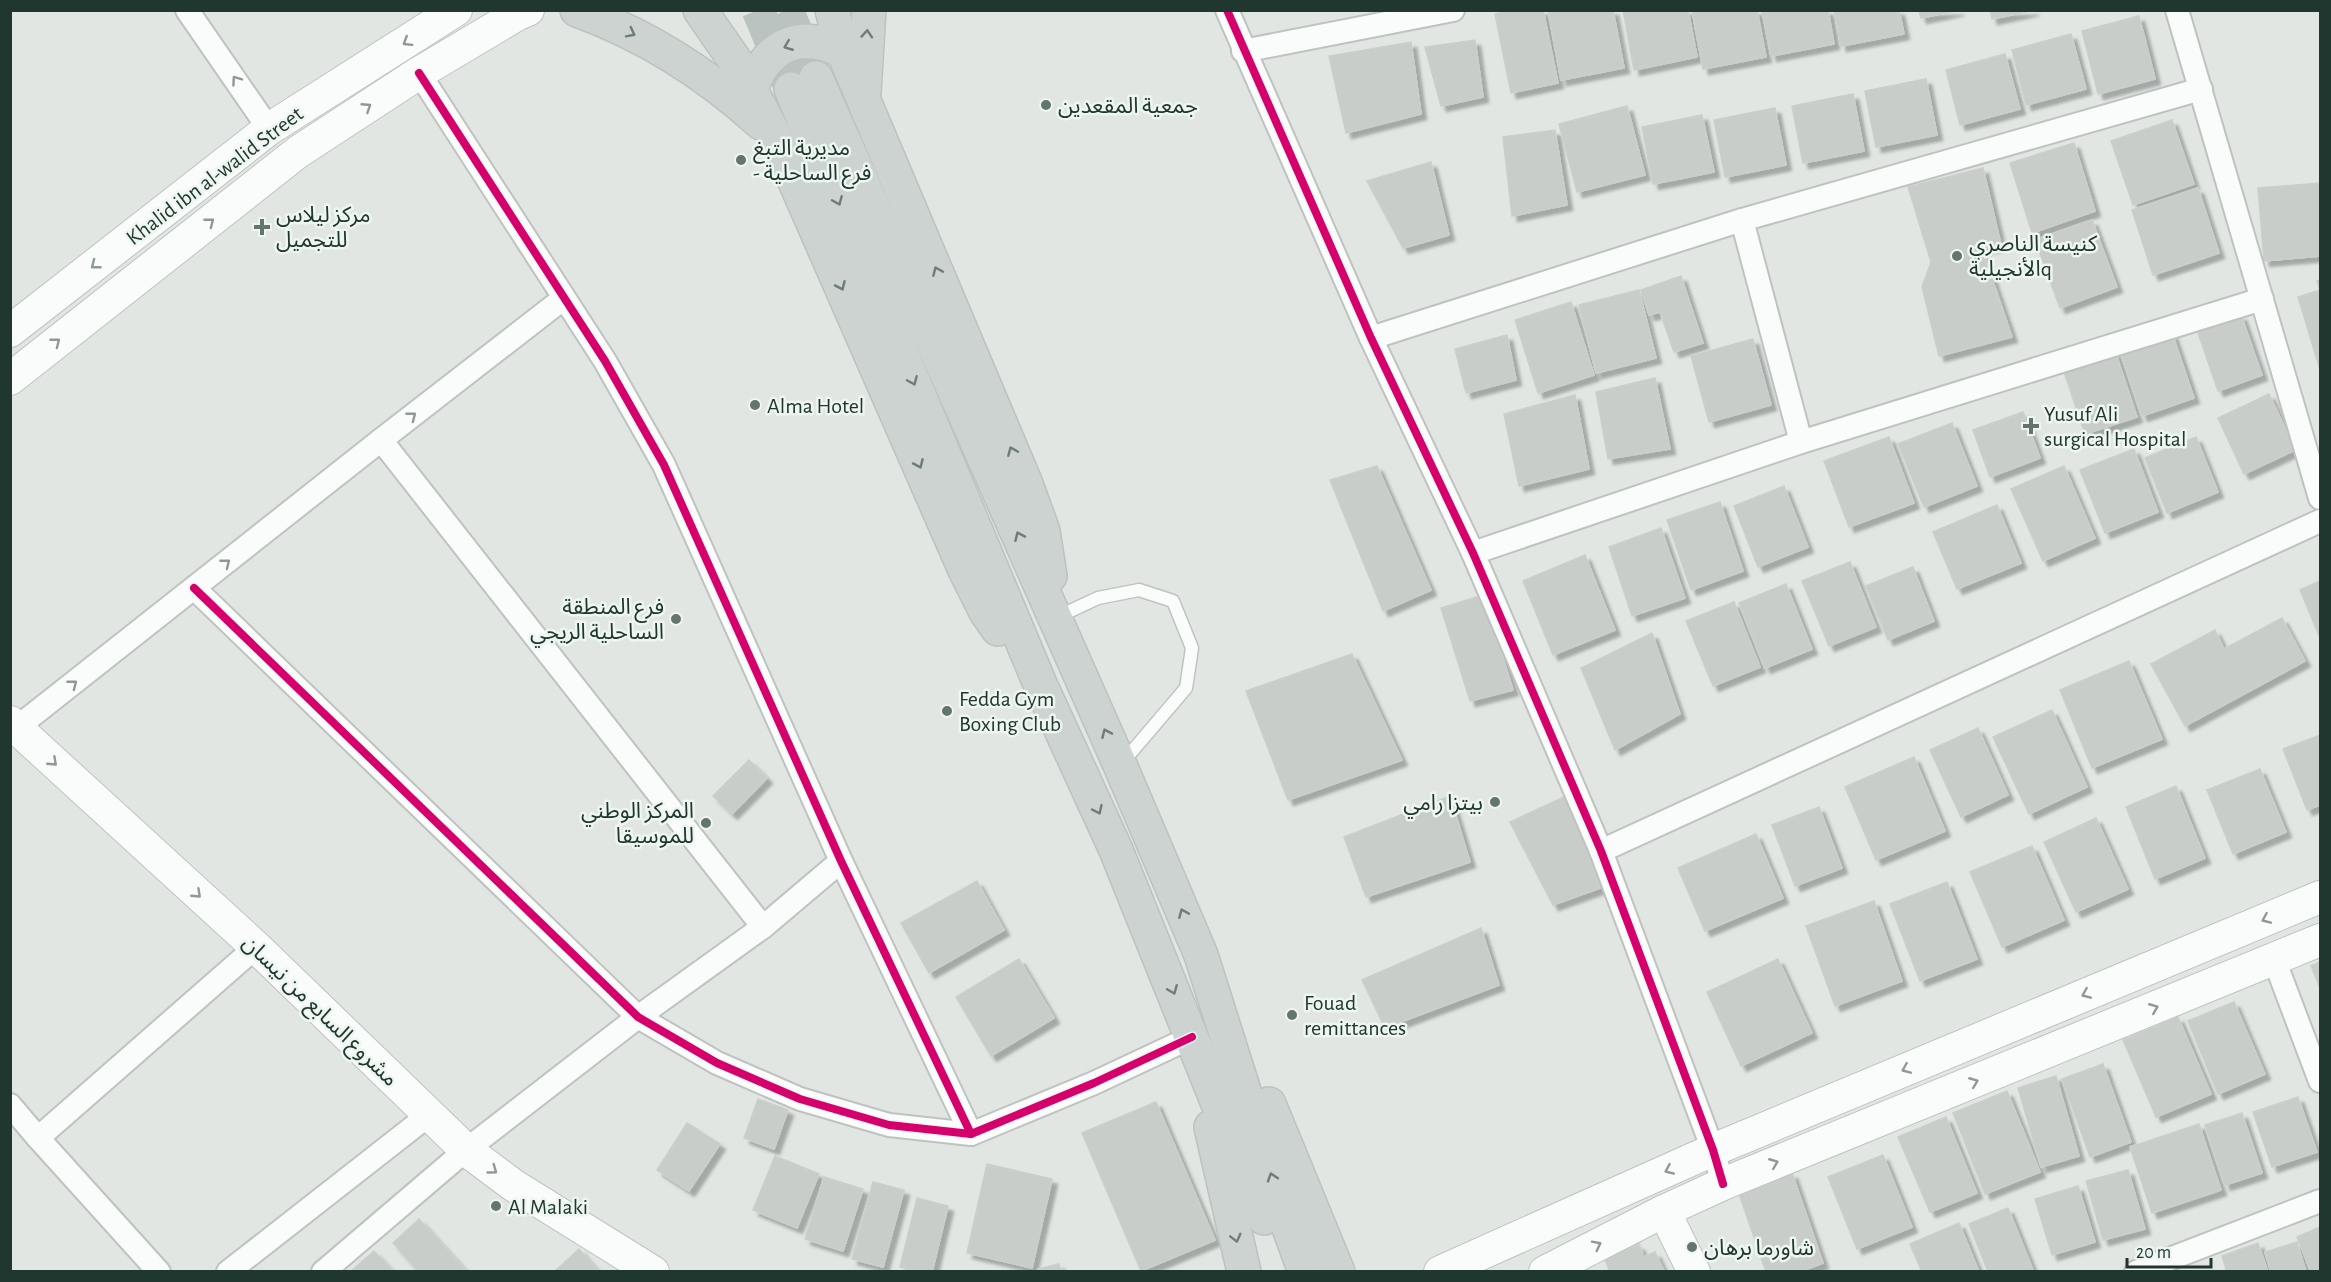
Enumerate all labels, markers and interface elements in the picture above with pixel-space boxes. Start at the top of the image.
one-way arrow [625,26,636,38]
one-way arrow [861,30,874,39]
one-way arrow [403,35,413,47]
one-way arrow [783,39,794,51]
one-way arrow [232,76,243,87]
place label: جمعية المقعدين [1058,95,1198,118]
marker: جمعية المقعدين [1039,98,1053,112]
street label: Khalid ibn al-walid Street [122,102,307,249]
one-way arrow [360,103,371,114]
place label: مديرية التبغ - فرع الساحلية [753,137,871,189]
marker: مديرية التبغ - فرع الساحلية [734,153,748,167]
one-way arrow [831,194,843,205]
place label: مركز ليلاس للتجميل [276,204,371,252]
one-way arrow [203,218,214,229]
marker: مركز ليلاس للتجميل [253,218,271,236]
place label: كنيسة الناصري الأنجيليةq [1969,233,2098,280]
marker: كنيسة الناصري الأنجيليةq [1950,249,1964,263]
one-way arrow [91,257,102,268]
one-way arrow [932,267,944,278]
one-way arrow [834,279,846,290]
one-way arrow [50,339,61,350]
one-way arrow [906,374,918,385]
place label: Alma Hotel [767,395,864,417]
marker: Alma Hotel [748,398,762,412]
place label: Yusuf Ali surgical Hospital [2044,403,2186,450]
one-way arrow [405,412,416,423]
marker: Yusuf Ali surgical Hospital [2022,417,2040,435]
one-way arrow [1007,446,1019,457]
one-way arrow [912,458,924,469]
one-way arrow [1014,531,1026,542]
one-way arrow [219,559,230,570]
place label: فرع المنطقة الساحلية الريجي [530,596,664,648]
marker: فرع المنطقة الساحلية الريجي [669,612,683,626]
one-way arrow [66,680,77,691]
place label: Fedda Gym Boxing Club [959,688,1061,735]
marker: Fedda Gym Boxing Club [940,704,954,718]
one-way arrow [1101,729,1113,740]
one-way arrow [47,755,57,766]
place label: بيتزا رامي [1403,792,1483,819]
marker: بيتزا رامي [1488,795,1502,809]
place label: المركز الوطني للموسيقا [581,800,694,848]
one-way arrow [1090,804,1102,815]
marker: المركز الوطني للموسيقا [699,816,713,830]
one-way arrow [190,886,201,897]
one-way arrow [1178,908,1190,919]
one-way arrow [2262,912,2273,924]
street label: مشروع السابع من نيسان [235,931,402,1094]
one-way arrow [1166,984,1178,995]
one-way arrow [2082,987,2093,999]
place label: Fouad remittances [1304,992,1406,1039]
one-way arrow [2148,1003,2159,1015]
marker: Fouad remittances [1285,1008,1299,1022]
one-way arrow [1902,1062,1913,1074]
one-way arrow [1968,1077,1979,1089]
one-way arrow [1768,1158,1779,1170]
one-way arrow [1664,1162,1675,1174]
one-way arrow [486,1163,497,1174]
one-way arrow [1266,1172,1279,1183]
place label: Al Malaki [508,1196,588,1218]
marker: Al Malaki [489,1199,503,1213]
scale bar [2127,1231,2211,1269]
one-way arrow [1229,1233,1242,1243]
place label: شاورما برهان [1704,1237,1814,1261]
marker: شاورما برهان [1685,1240,1699,1254]
one-way arrow [1590,1241,1601,1252]
text: 20 m [2136,1244,2171,1262]

